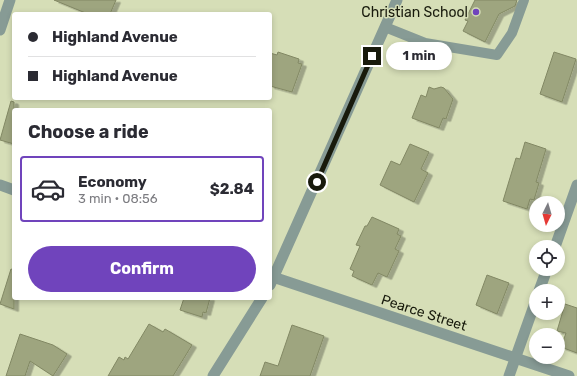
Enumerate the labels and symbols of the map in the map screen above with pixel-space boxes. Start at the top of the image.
place label: Christian School [361,4,468,21]
marker: Christian School [471,7,481,17]
callout: 1 min [386,42,452,70]
route end [363,47,381,65]
route start [308,173,326,191]
north arrow [529,196,565,232]
street label: Pearce Street [379,291,469,335]

